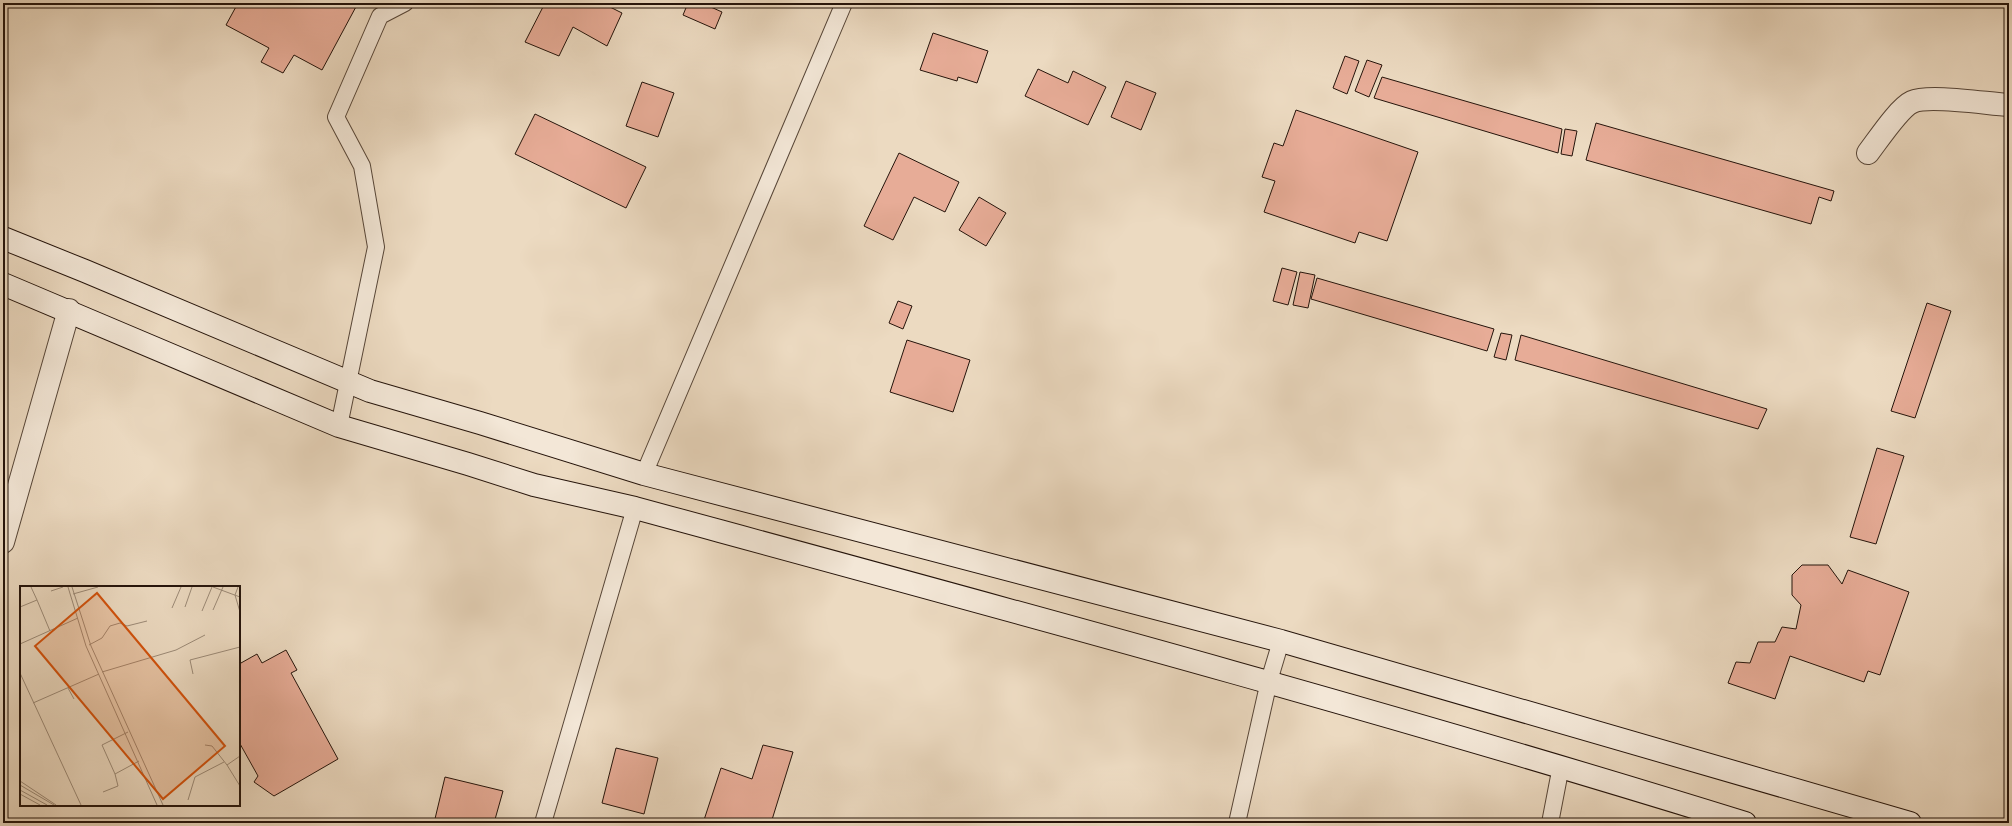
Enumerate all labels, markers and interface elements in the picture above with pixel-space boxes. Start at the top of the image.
inset map [20,586,240,806]

